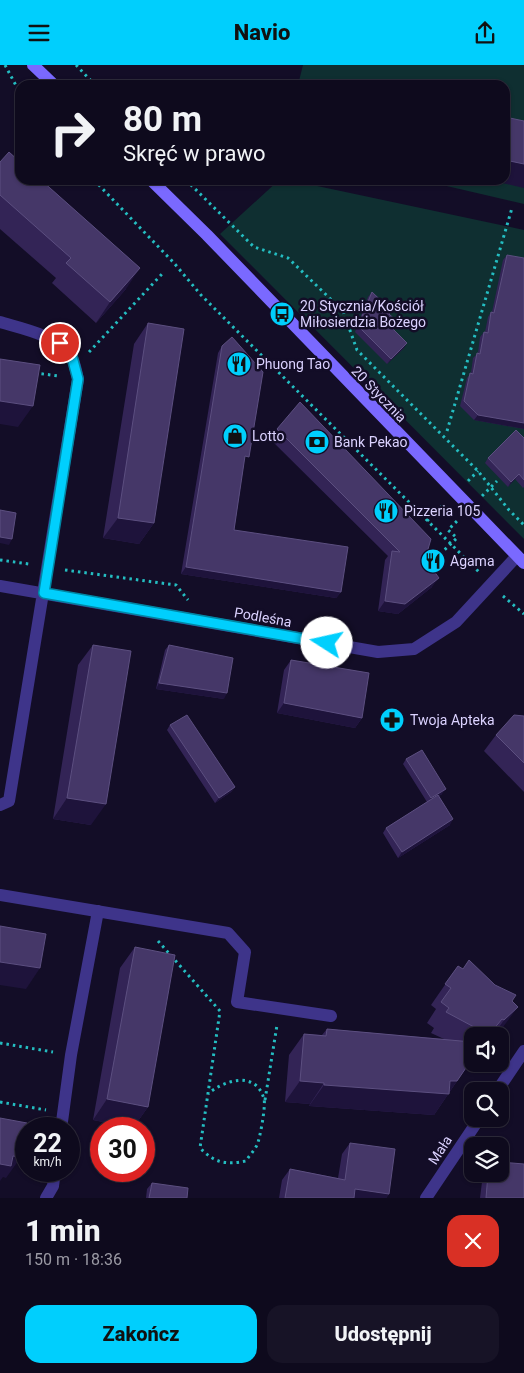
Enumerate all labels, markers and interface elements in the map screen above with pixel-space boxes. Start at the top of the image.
icon: menu [25,19,53,47]
icon: share [471,19,499,47]
text: Navio [234,20,290,45]
text: 80 m [123,99,202,140]
icon: right [40,100,105,165]
text: Skręć w prawo [123,141,266,166]
place label: 20 Stycznia/Kościół Miłosierdzia Bożego [300,298,426,330]
bus stop icon: 20 Stycznia/Kościół Miłosierdzia Bożego [269,301,295,327]
pin [39,322,81,364]
icon: arrive [46,329,74,357]
restaurant icon: Phuong Tao [226,351,252,377]
place label: Phuong Tao [256,356,330,372]
street label: 20 Stycznia [348,363,410,425]
shop icon: Lotto [222,423,248,449]
place label: Lotto [252,428,285,444]
bank icon: Bank Pekao [304,429,330,455]
place label: Bank Pekao [334,434,408,450]
restaurant icon: Pizzeria 105 [373,498,399,524]
place label: Pizzeria 105 [404,503,480,519]
restaurant icon: Agama [420,548,446,574]
place label: Agama [450,553,495,569]
street label: Podleśna [233,604,293,630]
position arrow [300,616,352,668]
pharmacy icon: Twoja Apteka [379,707,405,733]
place label: Twoja Apteka [410,712,495,728]
map controls [464,1027,509,1182]
button: sound [464,1027,509,1072]
button: search [464,1082,509,1127]
speed limit sign: 30 [90,1117,155,1182]
text: 22 [33,1129,62,1158]
street label: Mała [425,1133,455,1167]
button: layers [464,1137,509,1182]
text: km/h [33,1155,62,1169]
text: 1 min [25,1213,101,1248]
button: close [447,1215,499,1267]
text: 150 m · 18:36 [25,1250,122,1269]
button: Zakończ [25,1305,257,1363]
button: Udostępnij [267,1305,499,1363]

